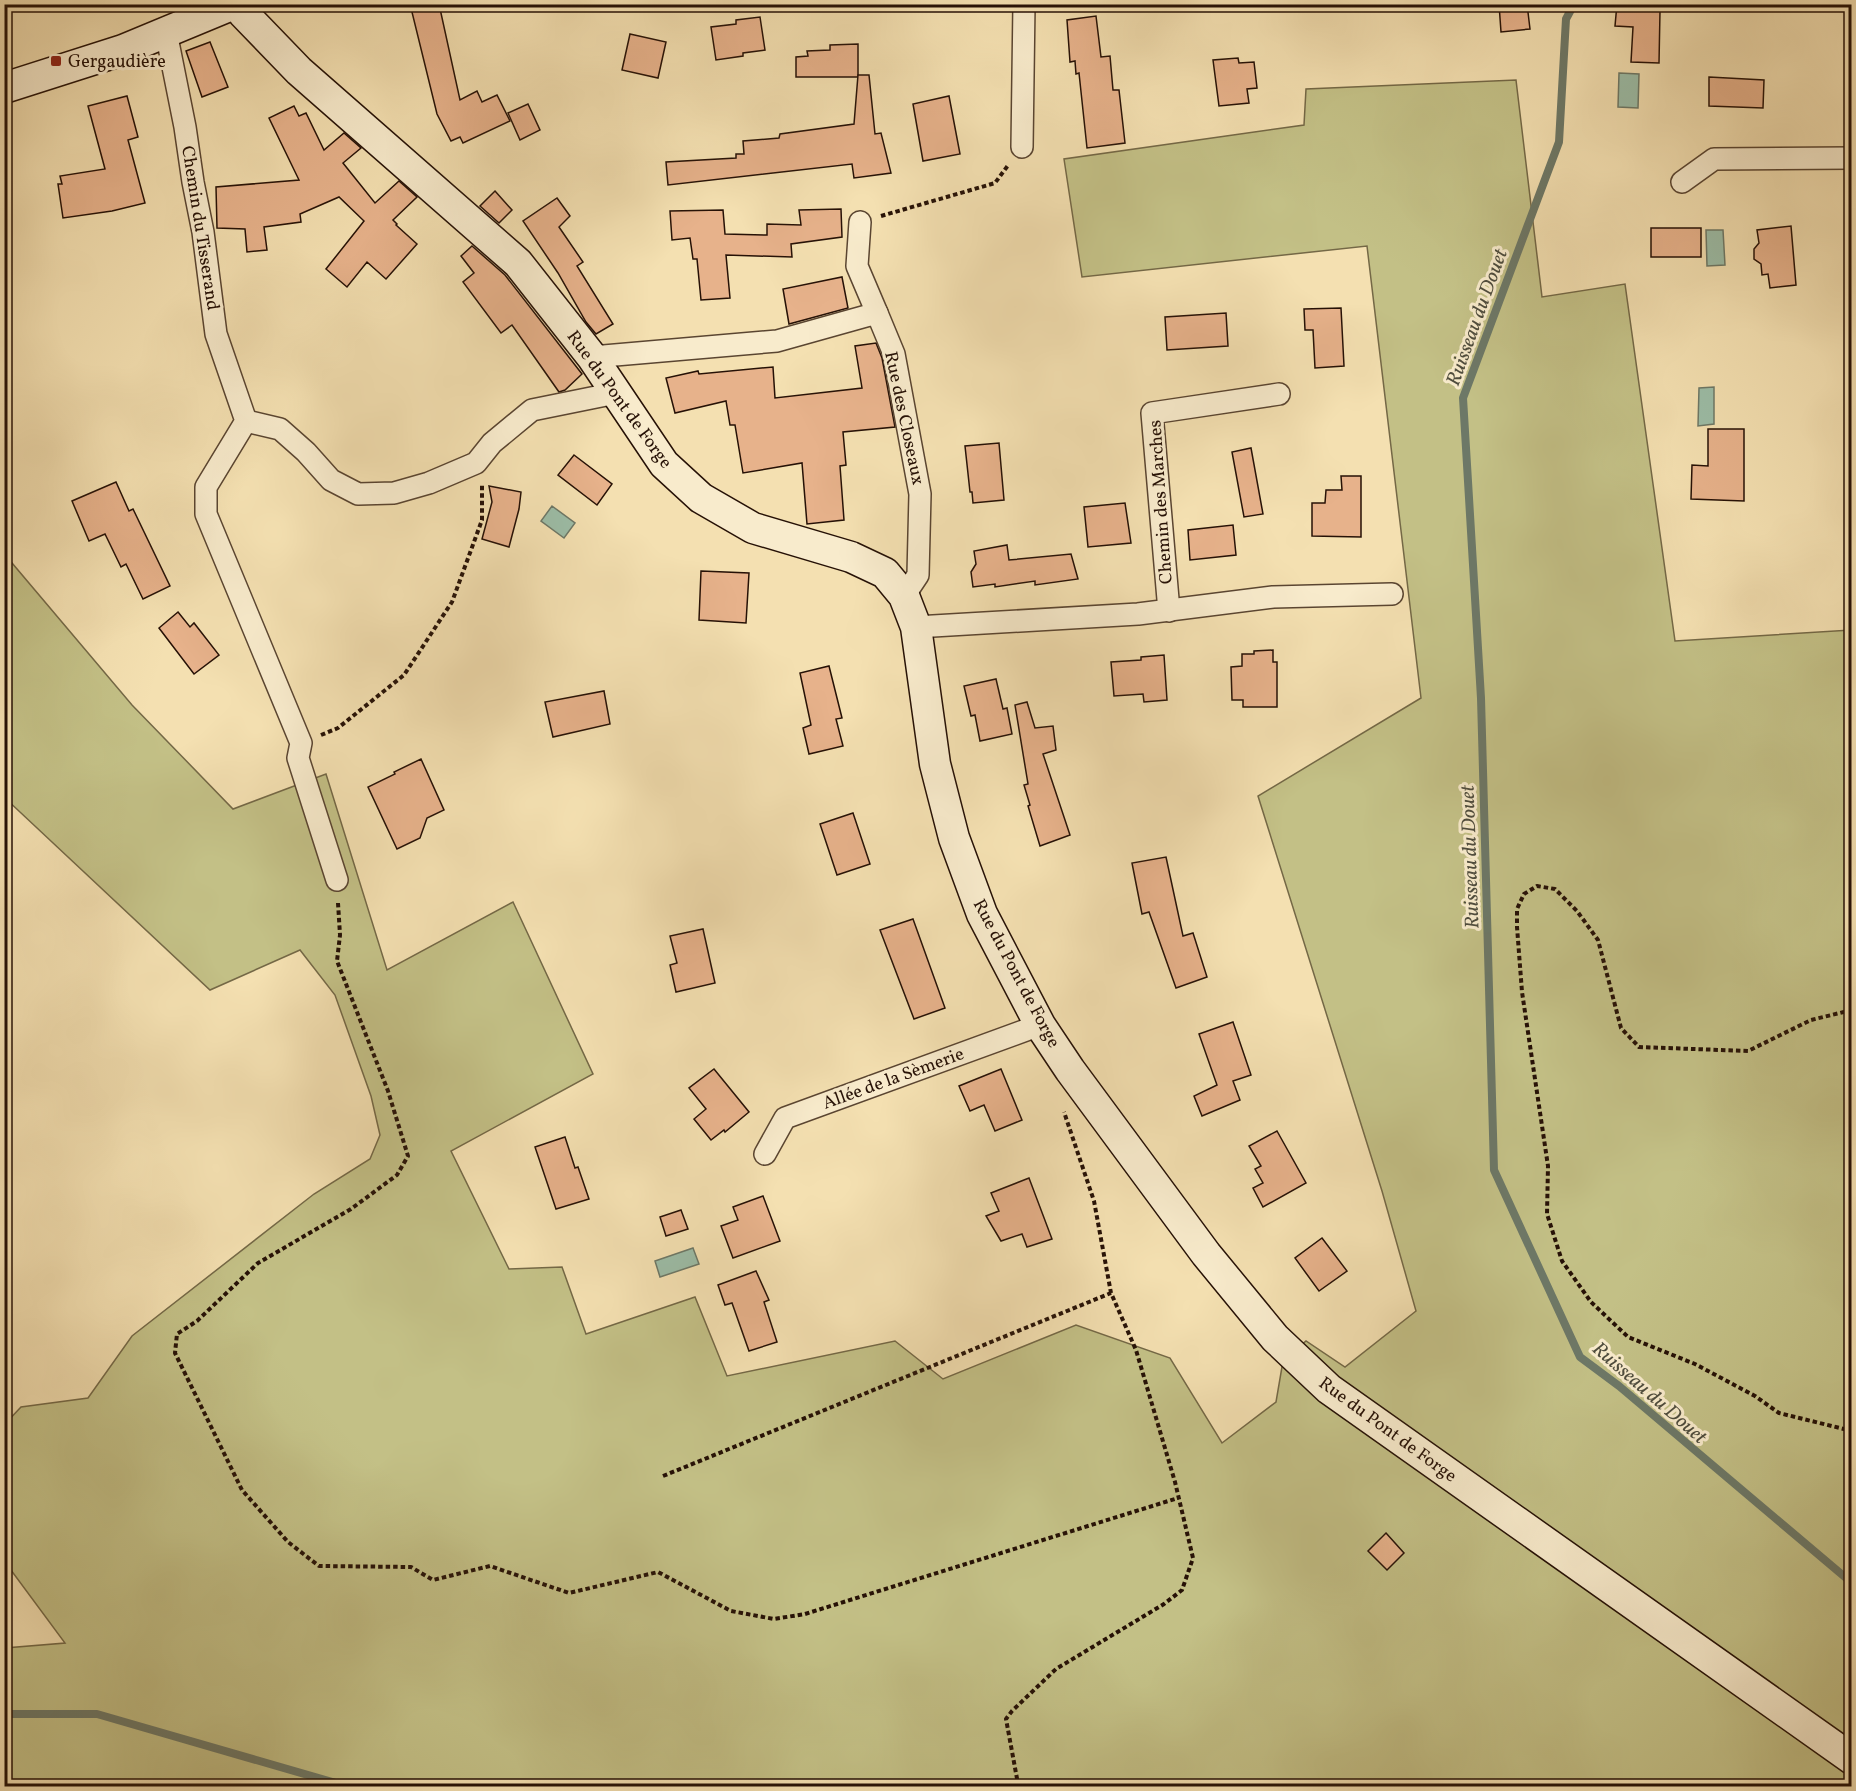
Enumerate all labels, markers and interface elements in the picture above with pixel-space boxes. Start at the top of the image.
place label: Gergaudière [68,50,166,75]
marker: Gergaudière [49,54,63,68]
street label: Chemin du Tisserand [174,144,225,312]
water label: Ruisseau du Douet [1440,245,1516,390]
street label: Rue du Pont de Forge [560,326,677,474]
street label: Rue des Closeaux [877,349,930,487]
street label: Chemin des Marches [1143,419,1180,585]
water label: Ruisseau du Douet [1454,784,1487,929]
street label: Rue du Pont de Forge [966,895,1065,1052]
street label: Allée de la Sèmerie [819,1042,968,1117]
water label: Ruisseau du Douet [1585,1336,1712,1452]
street label: Rue du Pont de Forge [1313,1372,1461,1489]

